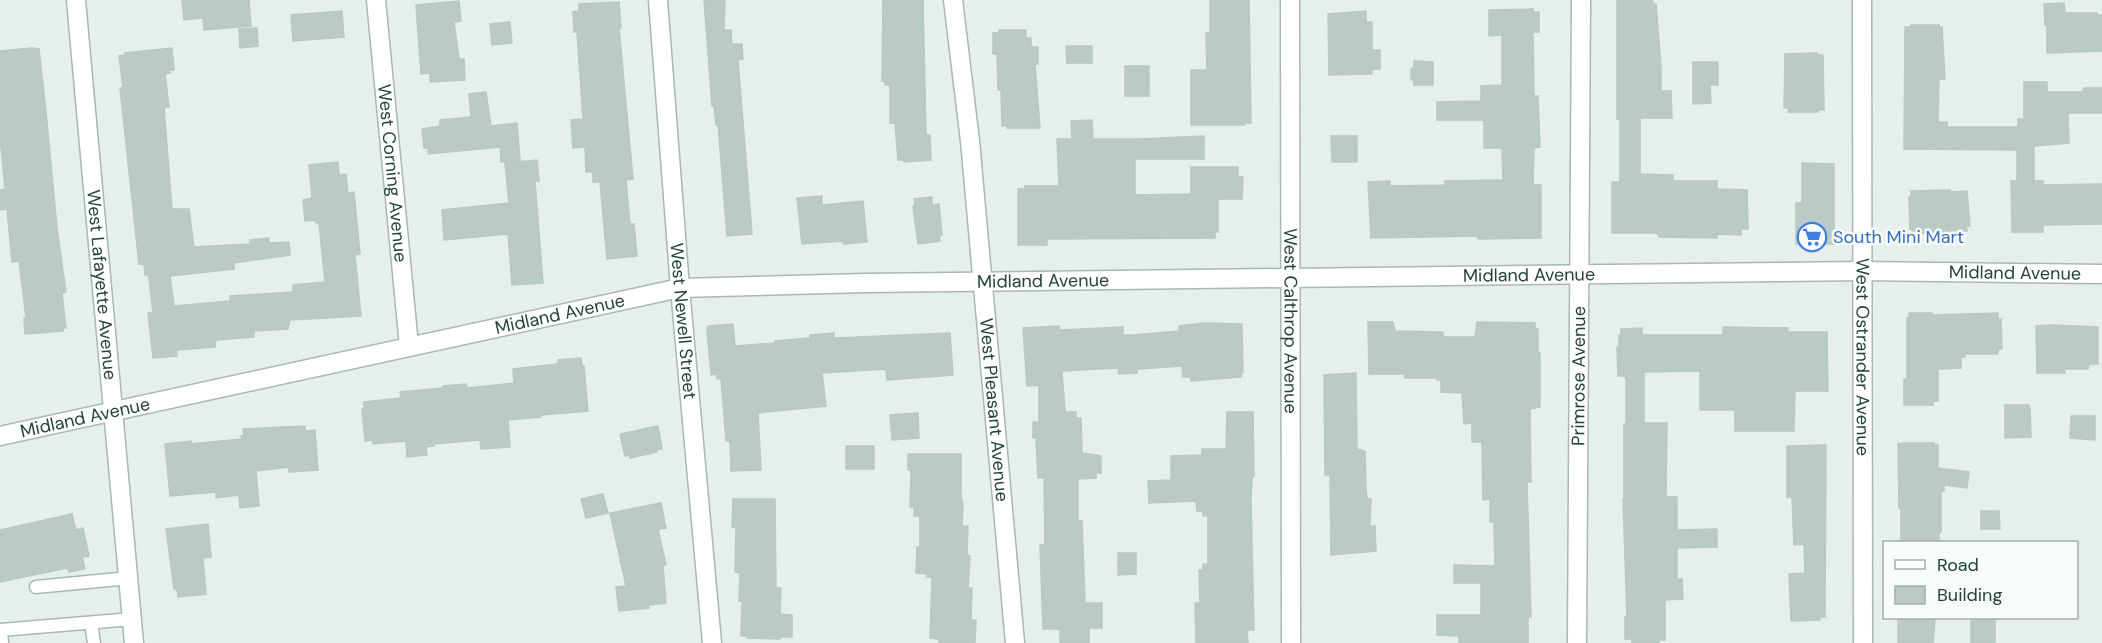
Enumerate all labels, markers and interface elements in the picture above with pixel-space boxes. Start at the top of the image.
street label: West Corning Avenue [372,83,413,263]
street label: West Lafayette Avenue [81,189,122,381]
supermarket icon: South Mini Mart [1796,221,1828,253]
place label: South Mini Mart [1833,225,1964,249]
street label: West Calthrop Avenue [1278,228,1303,414]
street label: West Newell Street [665,242,702,400]
street label: West Ostrander Avenue [1850,258,1875,456]
street label: Midland Avenue [1949,260,2081,286]
street label: Midland Avenue [1463,262,1595,288]
street label: Midland Avenue [977,268,1109,294]
street label: Midland Avenue [493,288,627,340]
street label: Primrose Avenue [1566,306,1591,446]
street label: West Pleasant Avenue [974,317,1014,503]
street label: Midland Avenue [18,392,152,443]
legend [1883,541,2078,619]
text: Road [1937,553,1979,577]
text: Building [1937,583,2002,607]

